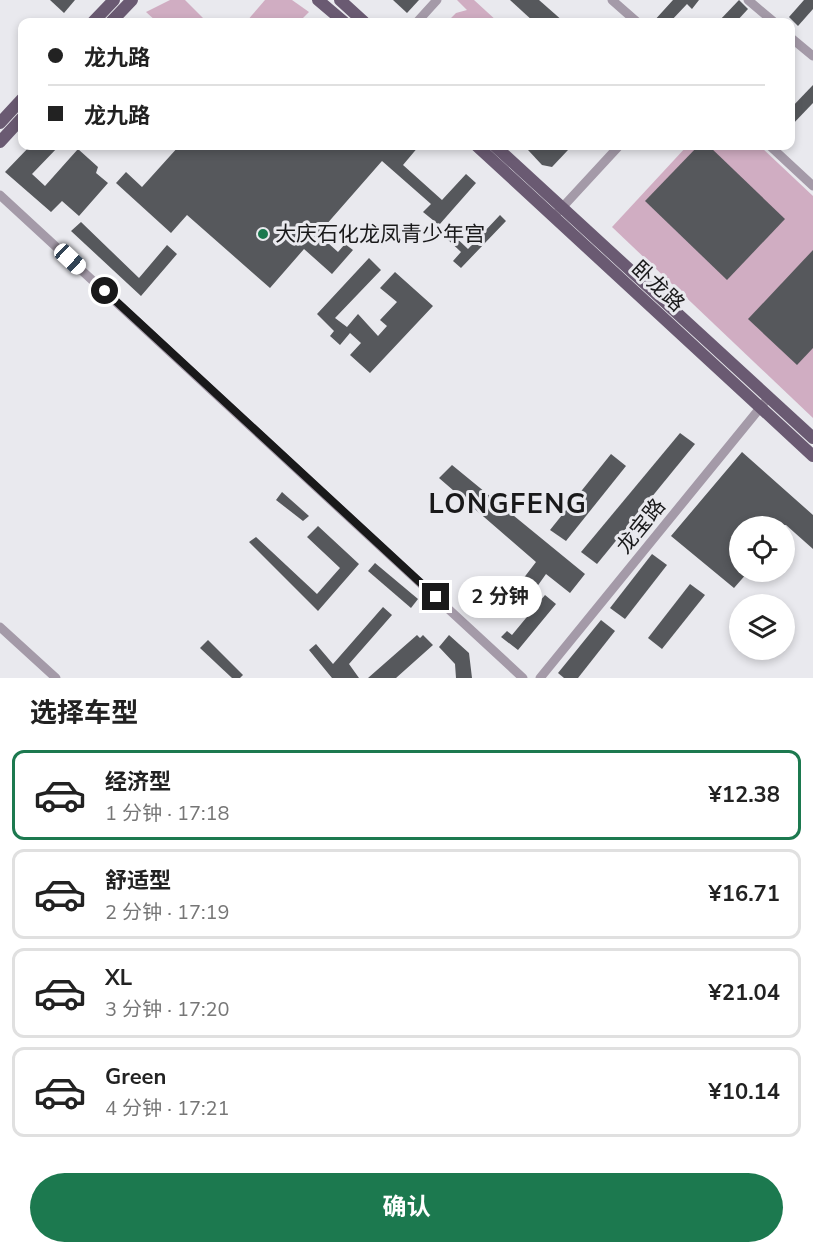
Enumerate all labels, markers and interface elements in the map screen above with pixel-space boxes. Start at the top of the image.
text: 龙九路 [84,43,150,73]
text: 龙九路 [84,101,150,131]
place label: 大庆石化龙凤青少年宫 [275,220,485,248]
marker: 大庆石化龙凤青少年宫 [256,227,270,241]
car [51,240,89,278]
street label: 卧龙路 [625,254,691,318]
route start [91,277,118,304]
district label: LONGFENG [429,486,587,523]
street label: 龙宝路 [610,493,672,559]
map controls [729,516,795,660]
button: locate [729,516,795,582]
callout: 2 分钟 [457,576,541,618]
route end [422,583,449,610]
text: 2 分钟 [471,583,529,610]
button: layers [729,594,795,660]
text: 选择车型 [30,695,138,732]
text: 经济型 [105,767,171,797]
icon: car [33,768,87,822]
text: ¥12.38 [709,780,780,810]
text: 1 分钟 · 17:18 [105,800,230,827]
text: 舒适型 [105,866,171,896]
icon: car [33,867,87,921]
text: ¥16.71 [709,879,780,909]
text: 2 分钟 · 17:19 [105,899,230,926]
text: XL [105,963,132,993]
icon: car [33,966,87,1020]
text: ¥21.04 [709,978,780,1008]
text: 3 分钟 · 17:20 [105,996,230,1023]
text: Green [105,1062,166,1092]
icon: car [33,1065,87,1119]
text: ¥10.14 [709,1077,780,1107]
text: 4 分钟 · 17:21 [105,1095,230,1122]
button: 确认 [30,1173,783,1242]

